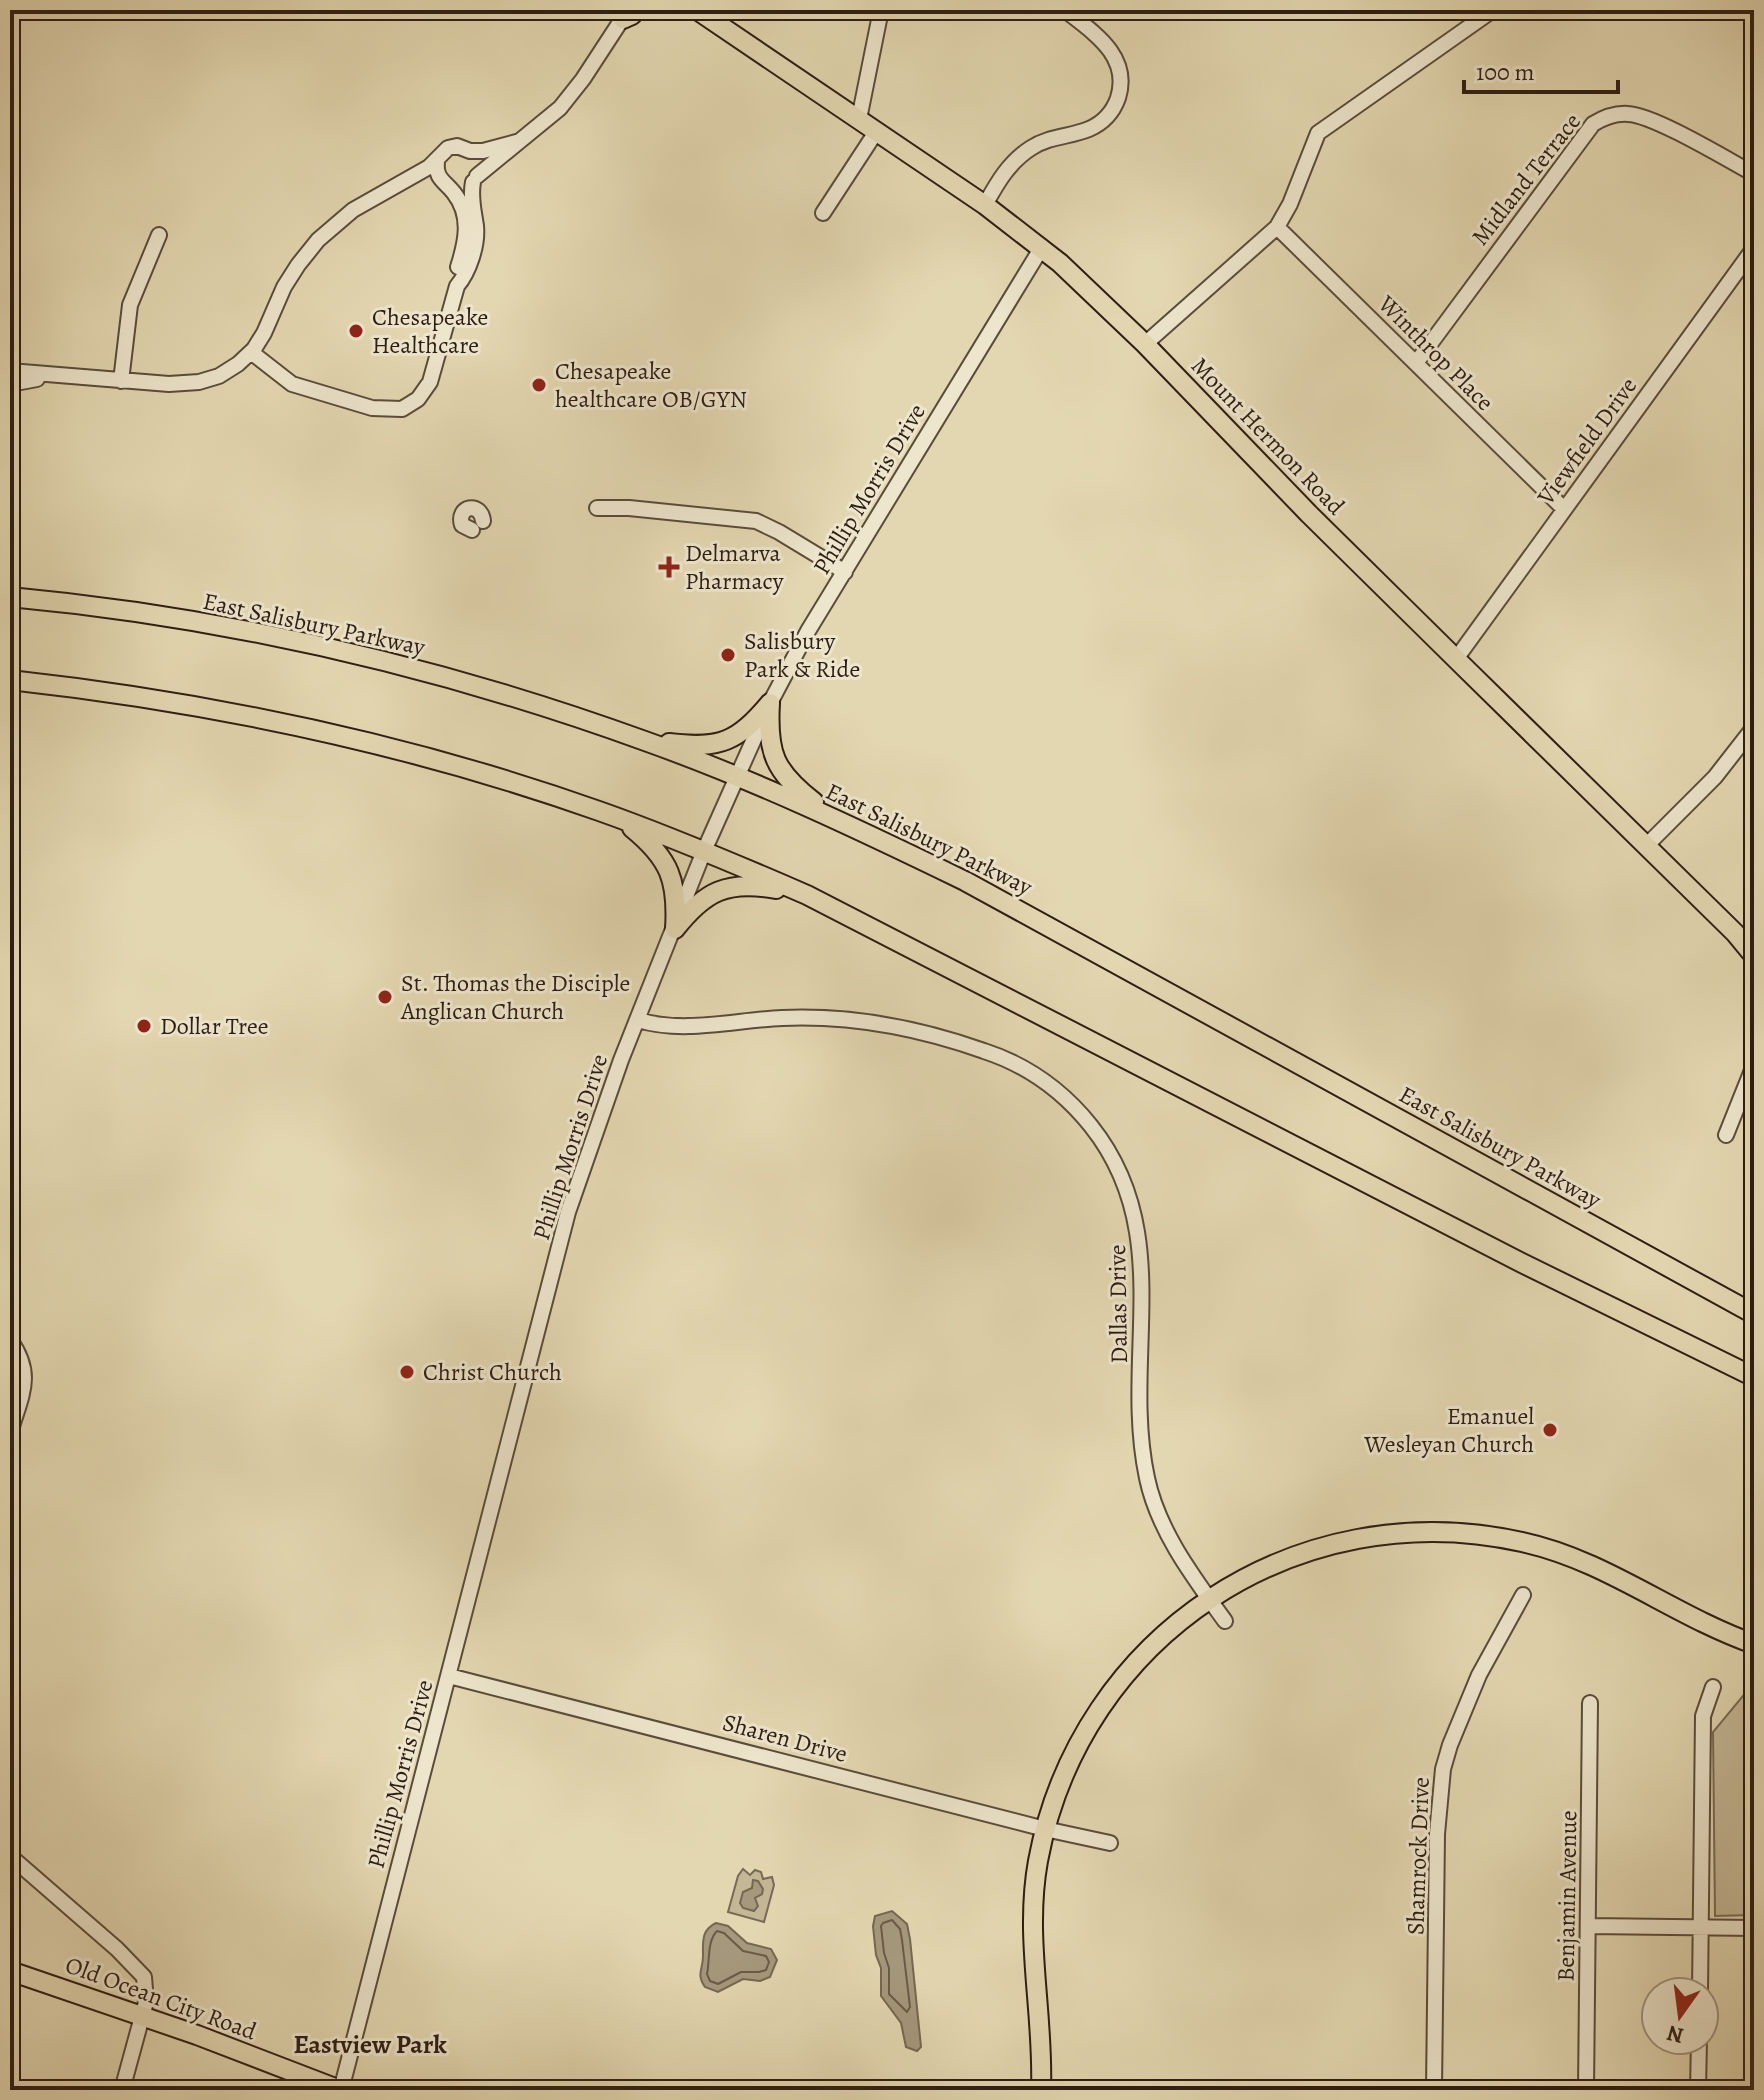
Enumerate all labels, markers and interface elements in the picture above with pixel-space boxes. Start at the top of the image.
scale bar [1464,44,1618,94]
text: 100 m [1476,56,1535,88]
street label: Midland Terrace [1464,106,1588,252]
street label: Winthrop Place [1371,288,1501,418]
place label: Chesapeake Healthcare [372,301,488,361]
marker: Chesapeake Healthcare [347,322,365,340]
street label: Mount Hermon Road [1184,350,1352,522]
place label: Chesapeake healthcare OB/GYN [555,355,747,415]
street label: Viewfield Drive [1529,371,1644,512]
marker: Chesapeake healthcare OB/GYN [530,376,548,394]
street label: Phillip Morris Drive [805,398,933,580]
place label: Delmarva Pharmacy [685,537,784,597]
marker: Delmarva Pharmacy [660,558,678,576]
street label: East Salisbury Parkway [200,585,428,663]
place label: Salisbury Park & Ride [744,625,860,685]
marker: Salisbury Park & Ride [719,646,737,664]
street label: East Salisbury Parkway [820,775,1038,903]
place label: St. Thomas the Disciple Anglican Church [400,967,630,1027]
marker: St. Thomas the Disciple Anglican Church [376,988,394,1006]
place label: Dollar Tree [160,1010,269,1042]
marker: Dollar Tree [135,1017,153,1035]
street label: Phillip Morris Drive [525,1050,615,1244]
street label: East Salisbury Parkway [1393,1078,1607,1216]
street label: Dallas Drive [1101,1244,1135,1364]
place label: Christ Church [423,1356,562,1388]
marker: Christ Church [398,1363,416,1381]
place label: Emanuel Wesleyan Church [1363,1400,1534,1460]
marker: Emanuel Wesleyan Church [1541,1421,1559,1439]
street label: Phillip Morris Drive [359,1676,441,1872]
street label: Sharen Drive [719,1706,851,1770]
street label: Shamrock Drive [1399,1776,1437,1936]
street label: Benjamin Avenue [1550,1810,1584,1982]
street label: Old Ocean City Road [61,1949,261,2047]
north arrow [1640,1976,1720,2056]
text: N [1664,2018,1687,2051]
district label: Eastview Park [293,2027,447,2062]

